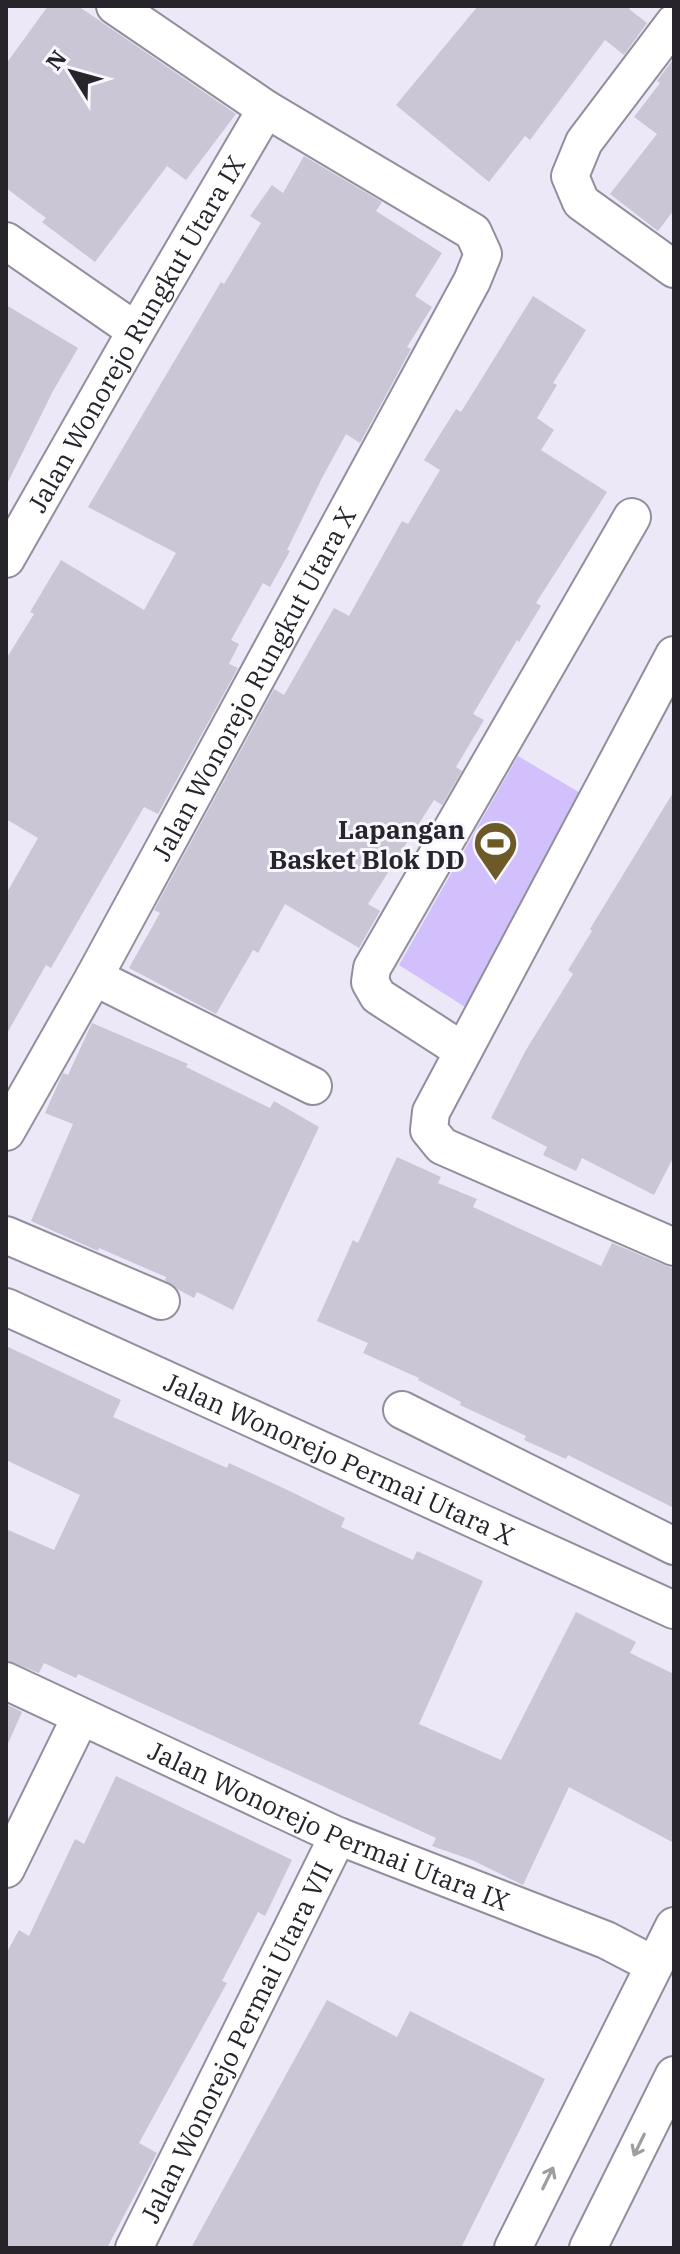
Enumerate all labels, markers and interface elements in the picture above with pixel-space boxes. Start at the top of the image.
north arrow [32,32,112,112]
text: N [39,44,72,75]
street label: Jalan Wonorejo Rungkut Utara IX [19,149,252,518]
street label: Jalan Wonorejo Rungkut Utara X [144,501,363,866]
place label: Lapangan Basket Blok DD [269,812,465,876]
sports icon: Lapangan Basket Blok DD [472,820,520,883]
street label: Jalan Wonorejo Permai Utara X [159,1364,520,1552]
street label: Jalan Wonorejo Permai Utara IX [143,1733,514,1918]
street label: Jalan Wonorejo Permai Utara VII [132,1856,340,2228]
one-way arrow [631,2132,647,2156]
one-way arrow [541,2167,556,2191]

